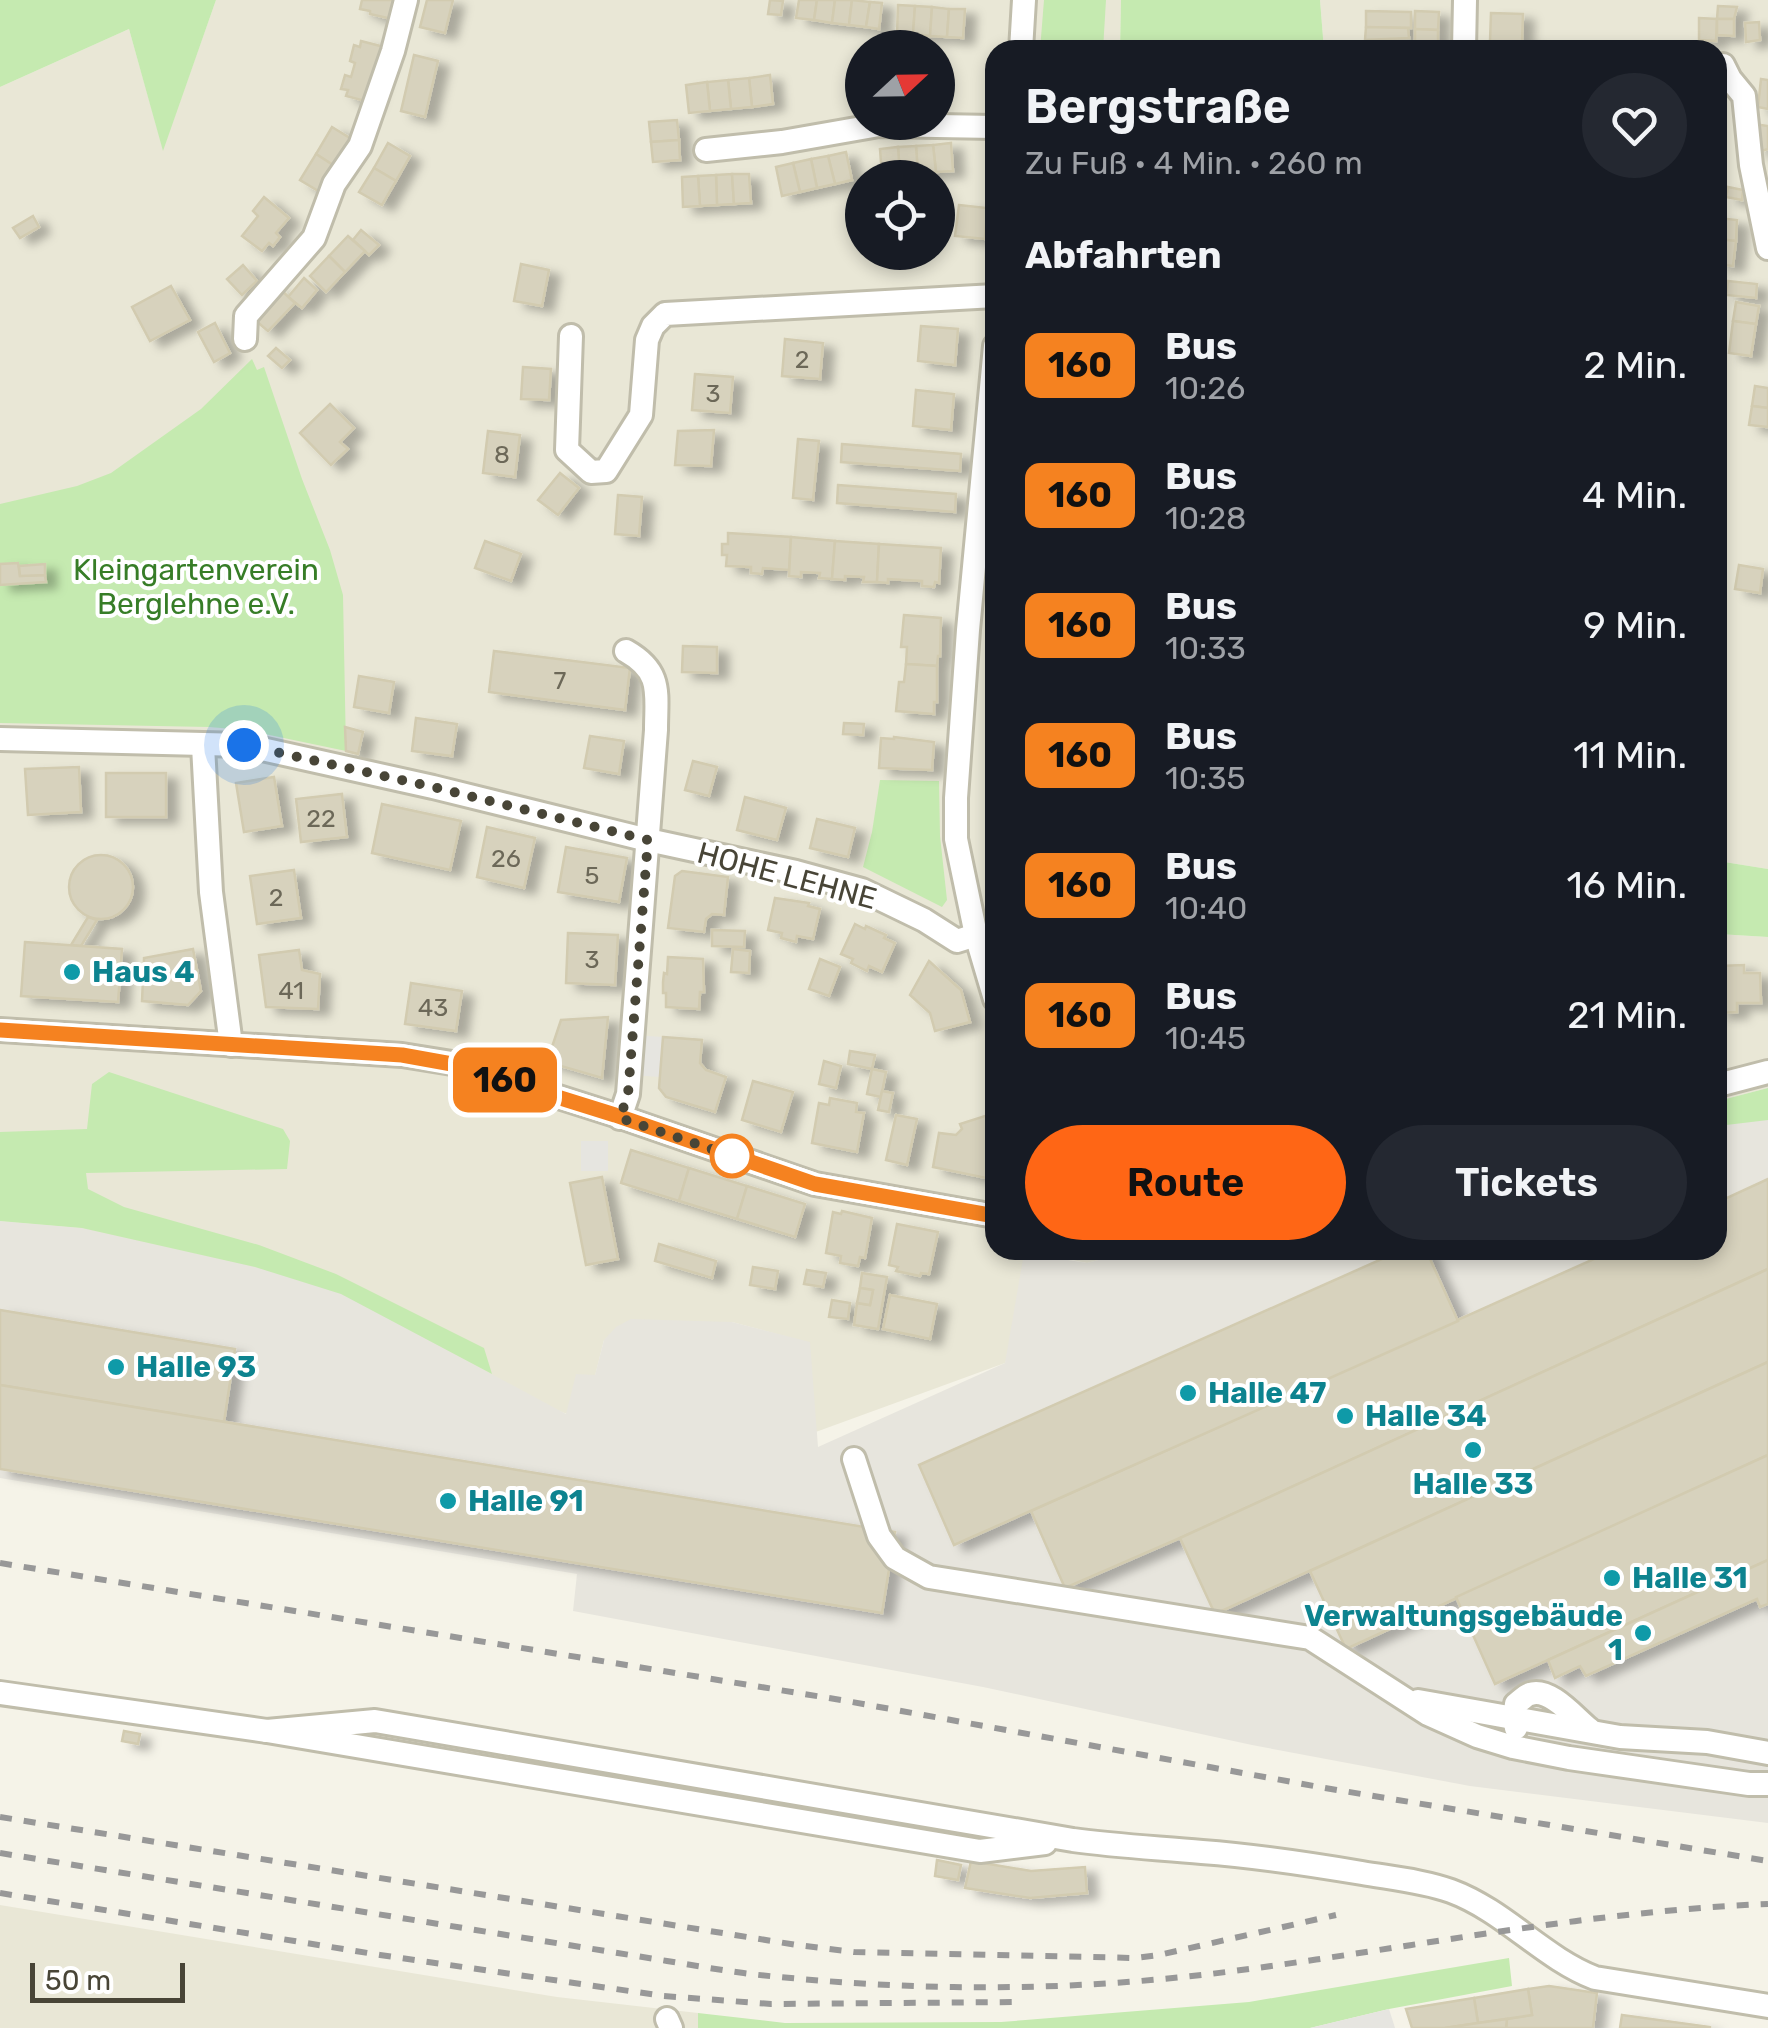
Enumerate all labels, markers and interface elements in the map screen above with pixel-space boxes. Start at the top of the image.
north arrow [845,30,955,140]
map controls [845,30,955,270]
button: heart [1582,73,1687,178]
text: Bergstraße [1025,78,1291,135]
text: Zu Fuß · 4 Min. · 260 m [1025,144,1363,182]
button: locate [845,160,955,270]
text: Abfahrten [1025,232,1222,278]
text: Bus [1165,323,1237,369]
text: 2 Min. [1583,342,1687,388]
text: 160 [1048,344,1112,386]
house number: 2 [795,345,809,374]
text: 10:26 [1165,369,1245,407]
house number: 3 [705,379,721,408]
house number: 8 [494,440,510,469]
text: Bus [1165,453,1237,499]
text: 4 Min. [1582,472,1687,518]
text: 160 [1048,474,1112,516]
text: 10:28 [1165,499,1246,537]
park label: Kleingartenverein Berglehne e.V. [73,552,319,622]
text: Bus [1165,583,1237,629]
text: 9 Min. [1583,602,1687,648]
text: 160 [1048,604,1112,646]
text: 10:33 [1165,629,1246,667]
house number: 7 [554,666,567,695]
text: Bus [1165,713,1237,759]
your location [219,720,269,770]
text: 11 Min. [1573,732,1687,778]
text: 160 [1048,734,1112,776]
text: 10:35 [1165,759,1245,797]
house number: 22 [306,804,336,833]
street label: HOHE LEHNE [693,835,881,917]
text: Bus [1165,843,1237,889]
house number: 26 [491,844,521,873]
house number: 5 [585,861,599,890]
text: 16 Min. [1567,862,1687,908]
text: 160 [1048,864,1112,906]
house number: 2 [269,883,283,912]
text: 10:40 [1165,889,1247,927]
house number: 3 [584,945,600,974]
place label: Haus 4 [92,954,195,990]
marker: Haus 4 [61,961,83,983]
text: Bus [1165,973,1237,1019]
house number: 41 [278,976,304,1005]
text: 21 Min. [1567,992,1687,1038]
house number: 43 [418,993,448,1022]
text: 160 [1048,994,1112,1036]
text: 10:45 [1165,1019,1246,1057]
line badge: 160 [448,1048,562,1112]
text: 160 [473,1059,537,1101]
button: Route [1025,1125,1346,1240]
button: Tickets [1366,1125,1687,1240]
unlabelled marker [711,1135,753,1177]
place label: Halle 93 [136,1349,256,1385]
marker: Halle 93 [105,1356,127,1378]
place label: Halle 47 [1208,1375,1326,1411]
marker: Halle 47 [1177,1382,1199,1404]
place label: Halle 34 [1365,1398,1487,1434]
marker: Halle 34 [1334,1405,1356,1427]
marker: Halle 33 [1462,1439,1484,1461]
place label: Halle 33 [1413,1466,1533,1502]
place label: Halle 91 [468,1483,584,1519]
marker: Halle 91 [437,1490,459,1512]
place label: Halle 31 [1632,1560,1748,1596]
marker: Halle 31 [1601,1567,1623,1589]
place label: Verwaltungsgebäude 1 [1304,1598,1623,1668]
marker: Verwaltungsgebäude 1 [1632,1622,1654,1644]
scale bar [30,1958,185,2002]
text: 50 m [45,1964,111,1997]

